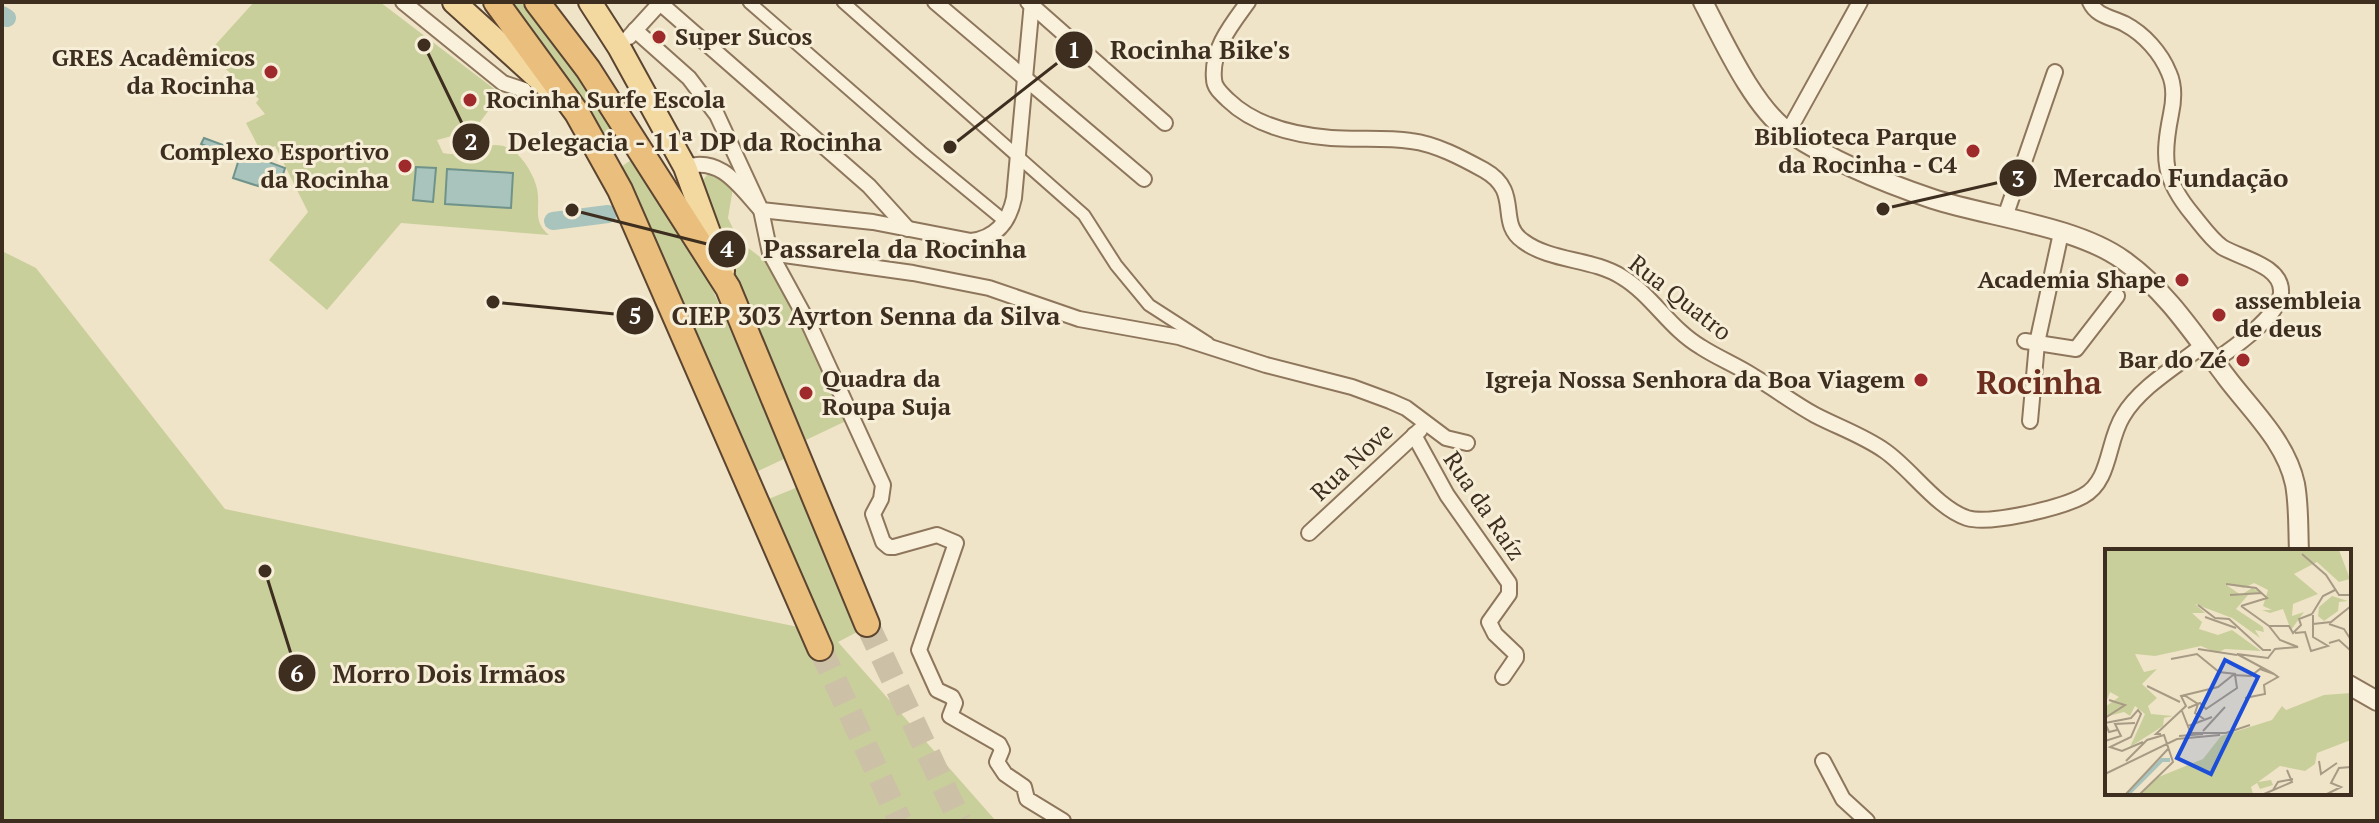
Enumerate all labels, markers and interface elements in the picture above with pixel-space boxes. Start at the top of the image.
place label: Super Sucos [675,20,812,52]
callout: Rocinha Bike's [1054,25,1306,75]
marker: Super Sucos [650,28,668,46]
text: Rocinha Bike's [1110,32,1290,66]
text: 1 [1067,33,1081,65]
place label: GRES Acadêmicos da Rocinha [52,41,256,101]
marker: GRES Acadêmicos da Rocinha [262,63,280,81]
place label: Rocinha Surfe Escola [486,83,726,115]
marker: Rocinha Surfe Escola [461,91,479,109]
callout: Delegacia - 11ª DP da Rocinha [451,117,899,167]
place label: Biblioteca Parque da Rocinha - C4 [1754,120,1957,180]
text: Delegacia - 11ª DP da Rocinha [508,124,882,158]
text: 2 [464,125,478,157]
place label: Complexo Esportivo da Rocinha [160,135,390,195]
marker: Biblioteca Parque da Rocinha - C4 [1964,142,1982,160]
callout: Mercado Fundação [1998,153,2305,203]
marker: Complexo Esportivo da Rocinha [396,157,414,175]
text: Mercado Fundação [2054,160,2288,194]
text: 3 [2011,162,2025,194]
callout: Passarela da Rocinha [707,224,1042,274]
text: Passarela da Rocinha [763,231,1027,265]
text: 4 [720,232,734,264]
street label: Rua Quatro [1623,247,1739,347]
place label: Academia Shape [1978,263,2166,295]
marker: Academia Shape [2173,271,2191,289]
place label: assembleia de deus [2235,284,2362,344]
callout: CIEP 303 Ayrton Senna da Silva [615,291,1077,341]
text: CIEP 303 Ayrton Senna da Silva [671,298,1061,332]
text: 5 [628,299,642,331]
marker: assembleia de deus [2210,306,2228,324]
place label: Bar do Zé [2119,343,2227,375]
marker: Bar do Zé [2234,351,2252,369]
district label: Rocinha [1976,361,2102,403]
place label: Quadra da Roupa Suja [822,362,952,422]
place label: Igreja Nossa Senhora da Boa Viagem [1485,363,1905,395]
marker: Igreja Nossa Senhora da Boa Viagem [1912,371,1930,389]
marker: Quadra da Roupa Suja [797,384,815,402]
street label: Rua Nove [1303,415,1399,507]
street label: Rua da Raíz [1437,445,1533,566]
inset map [2105,549,2351,795]
callout: Morro Dois Irmãos [277,648,582,698]
text: Morro Dois Irmãos [332,656,566,690]
text: 6 [290,657,304,689]

